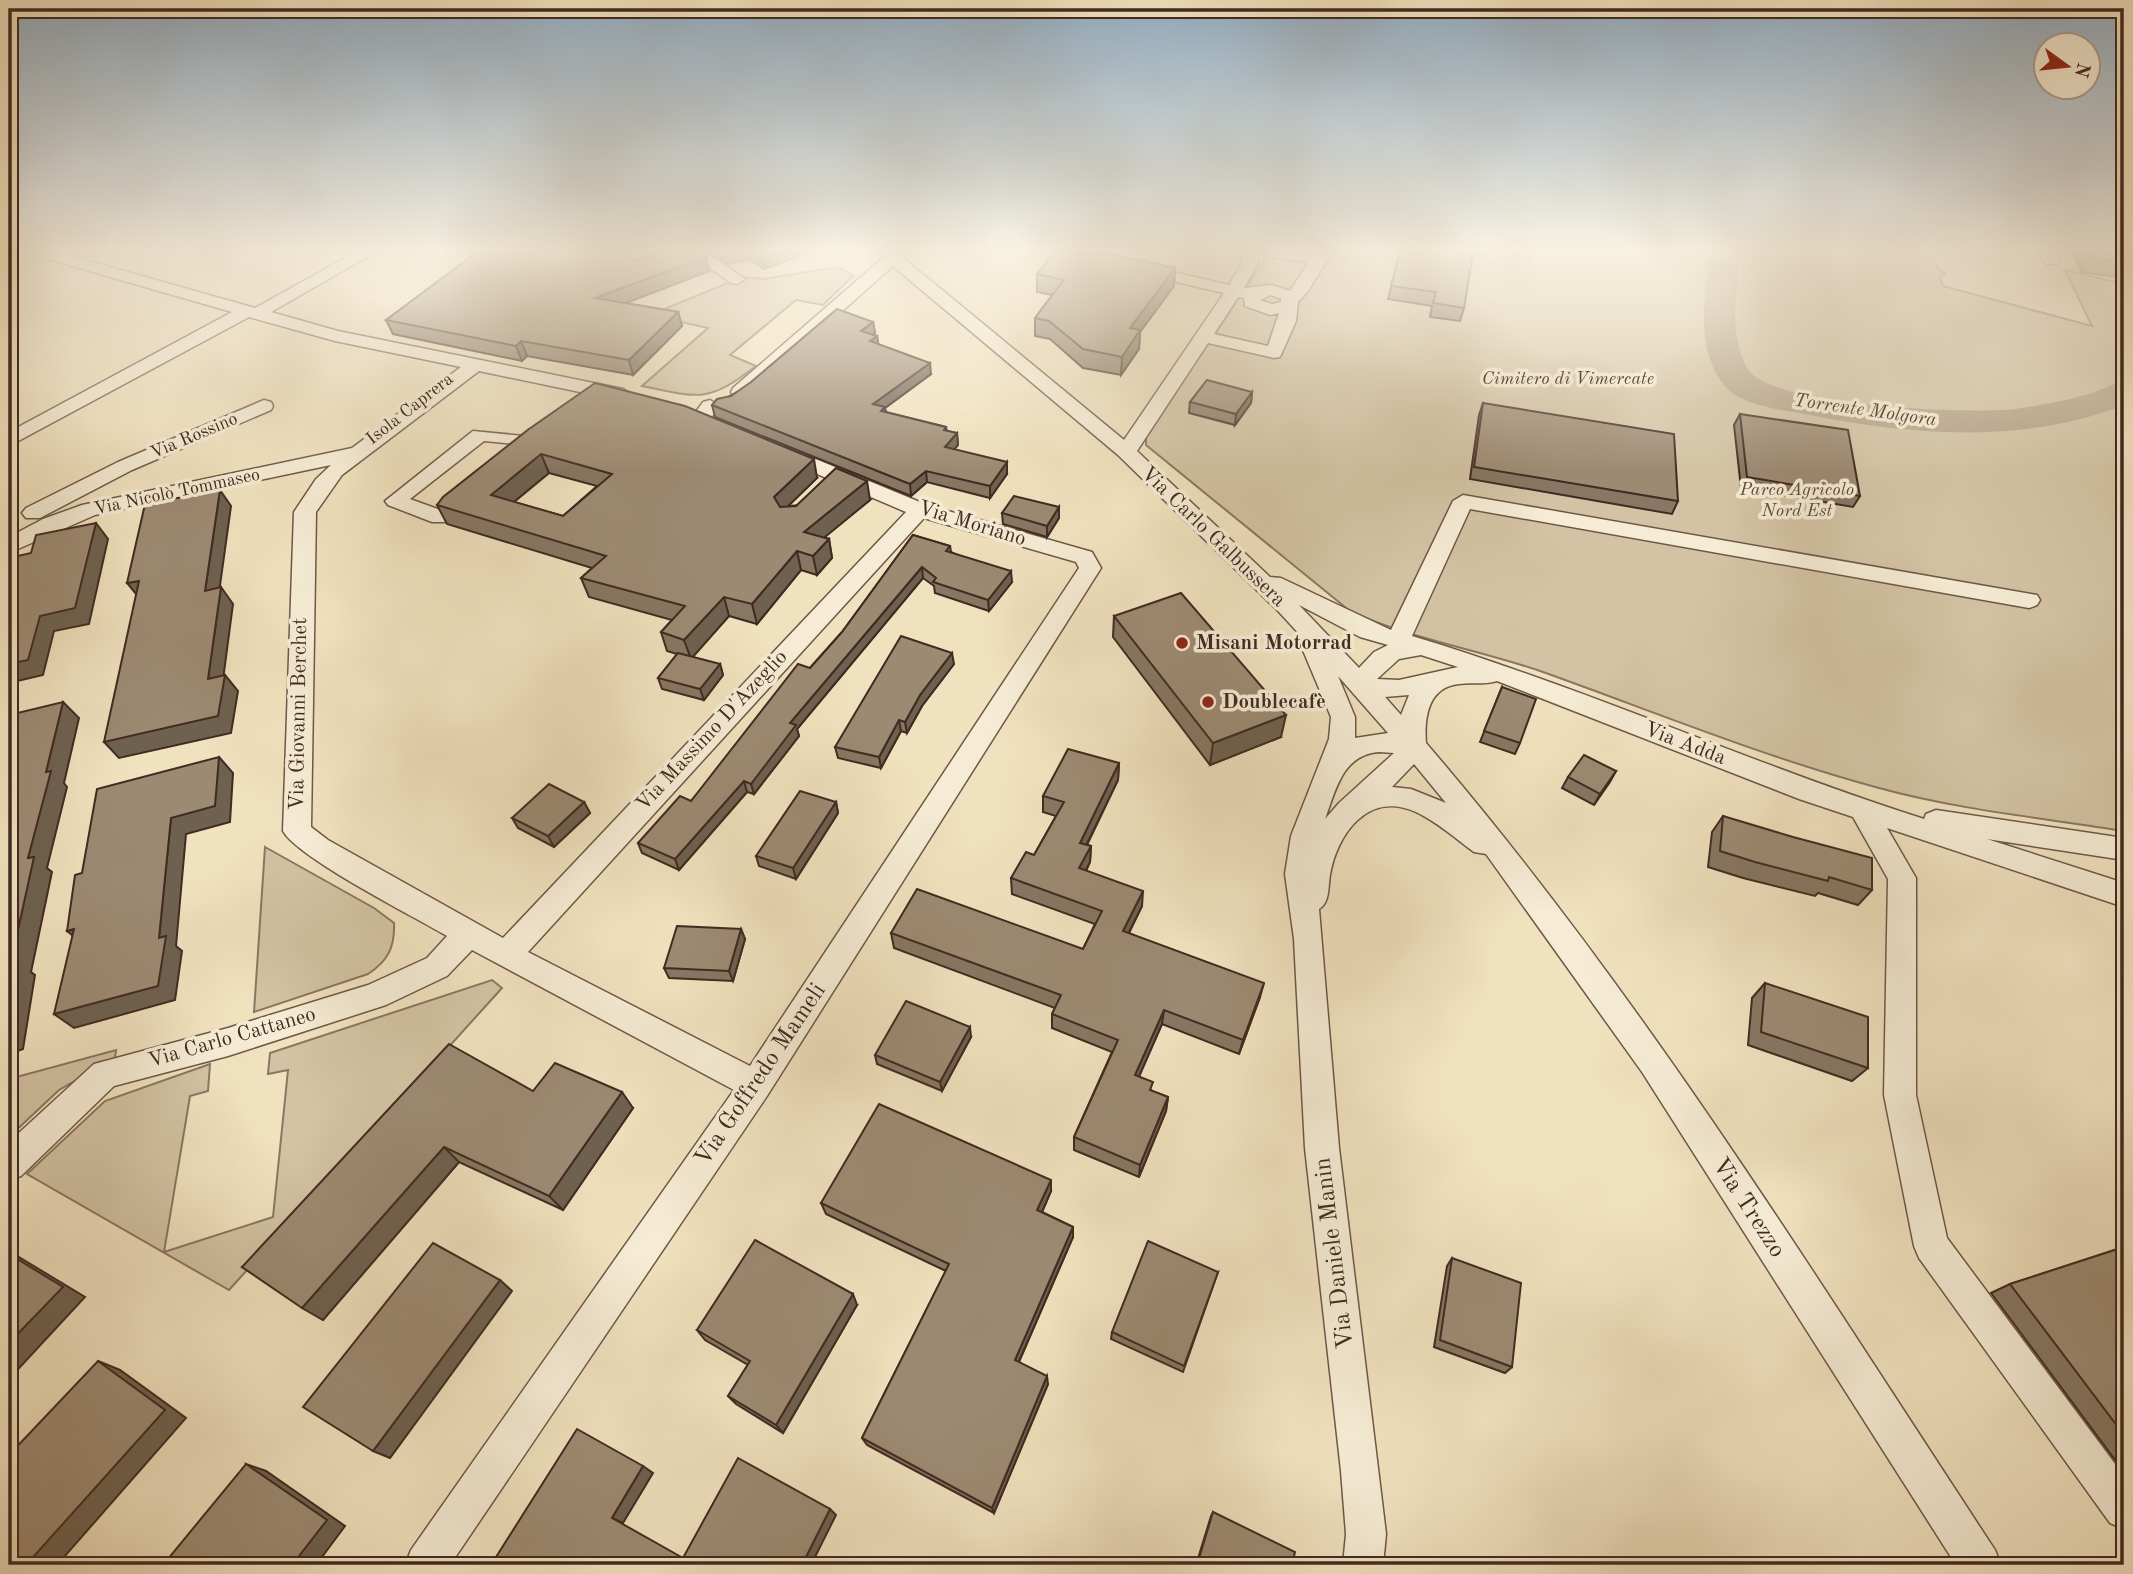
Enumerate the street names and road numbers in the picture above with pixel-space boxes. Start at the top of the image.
street label: Isola Caprera [363,370,457,448]
street label: Via Rossino [148,410,240,462]
street label: Via Carlo Galbussera [1137,463,1289,611]
street label: Via Nicolò Tommaseo [92,466,262,518]
street label: Via Moriano [916,498,1028,550]
street label: Via Giovanni Berchet [287,617,311,811]
street label: Via Massimo D'Azeglio [632,646,792,816]
street label: Via Adda [1641,719,1729,769]
street label: Via Goffredo Mameli [691,979,831,1171]
street label: Via Carlo Cattaneo [146,1004,318,1072]
street label: Via Trezzo [1707,1154,1789,1262]
street label: Via Daniele Manin [1311,1156,1359,1350]

